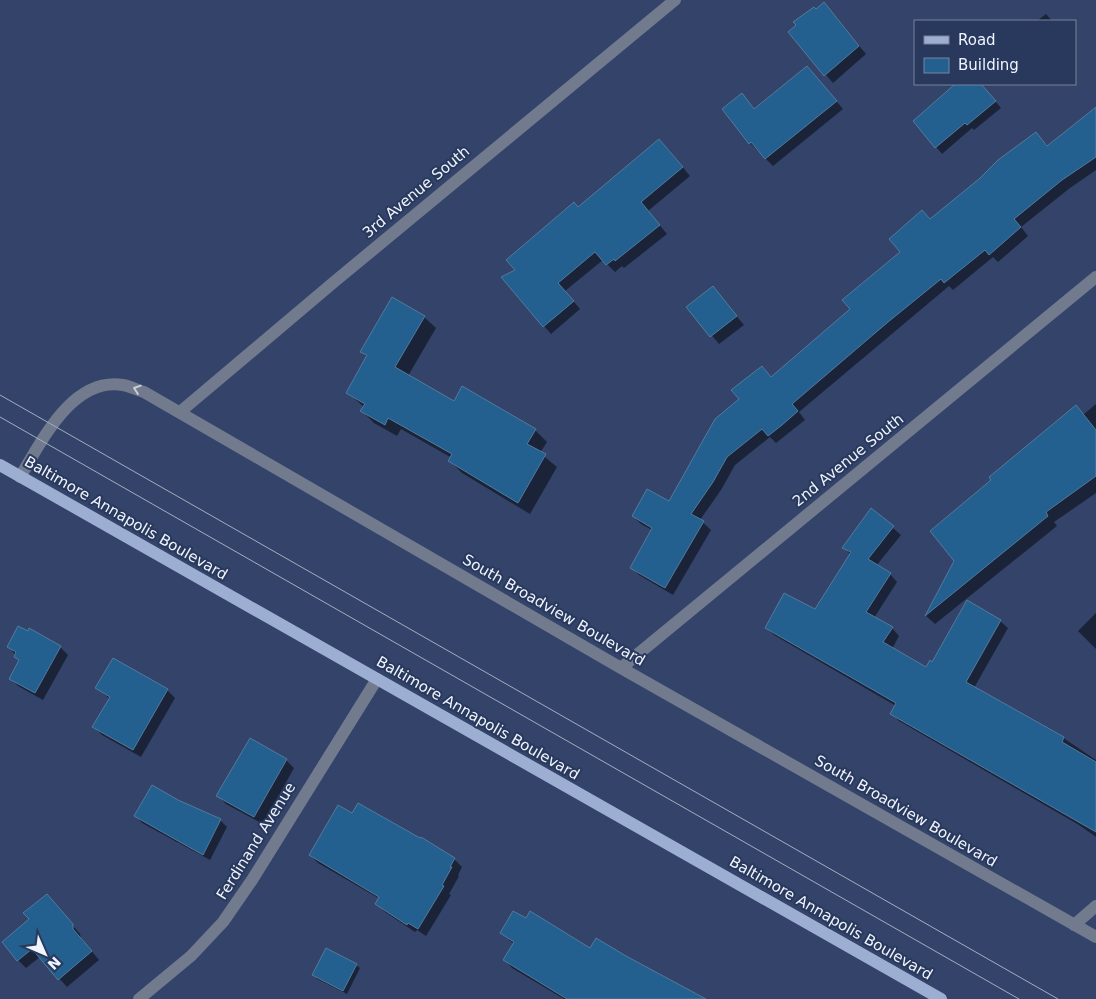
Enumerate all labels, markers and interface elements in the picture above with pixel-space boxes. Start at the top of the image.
legend [914,20,1076,85]
text: Road [958,31,996,49]
text: Building [958,56,1019,74]
street label: 3rd Avenue South [359,142,473,242]
one-way arrow [133,385,142,395]
street label: 2nd Avenue South [789,410,907,510]
street label: Baltimore Annapolis Boulevard [21,452,231,584]
street label: South Broadview Boulevard [460,550,648,670]
street label: Baltimore Annapolis Boulevard [373,652,583,784]
street label: South Broadview Boulevard [812,751,1000,871]
street label: Ferdinand Avenue [213,779,299,903]
street label: Baltimore Annapolis Boulevard [726,852,936,984]
north arrow [20,929,70,979]
text: N [44,953,64,973]

